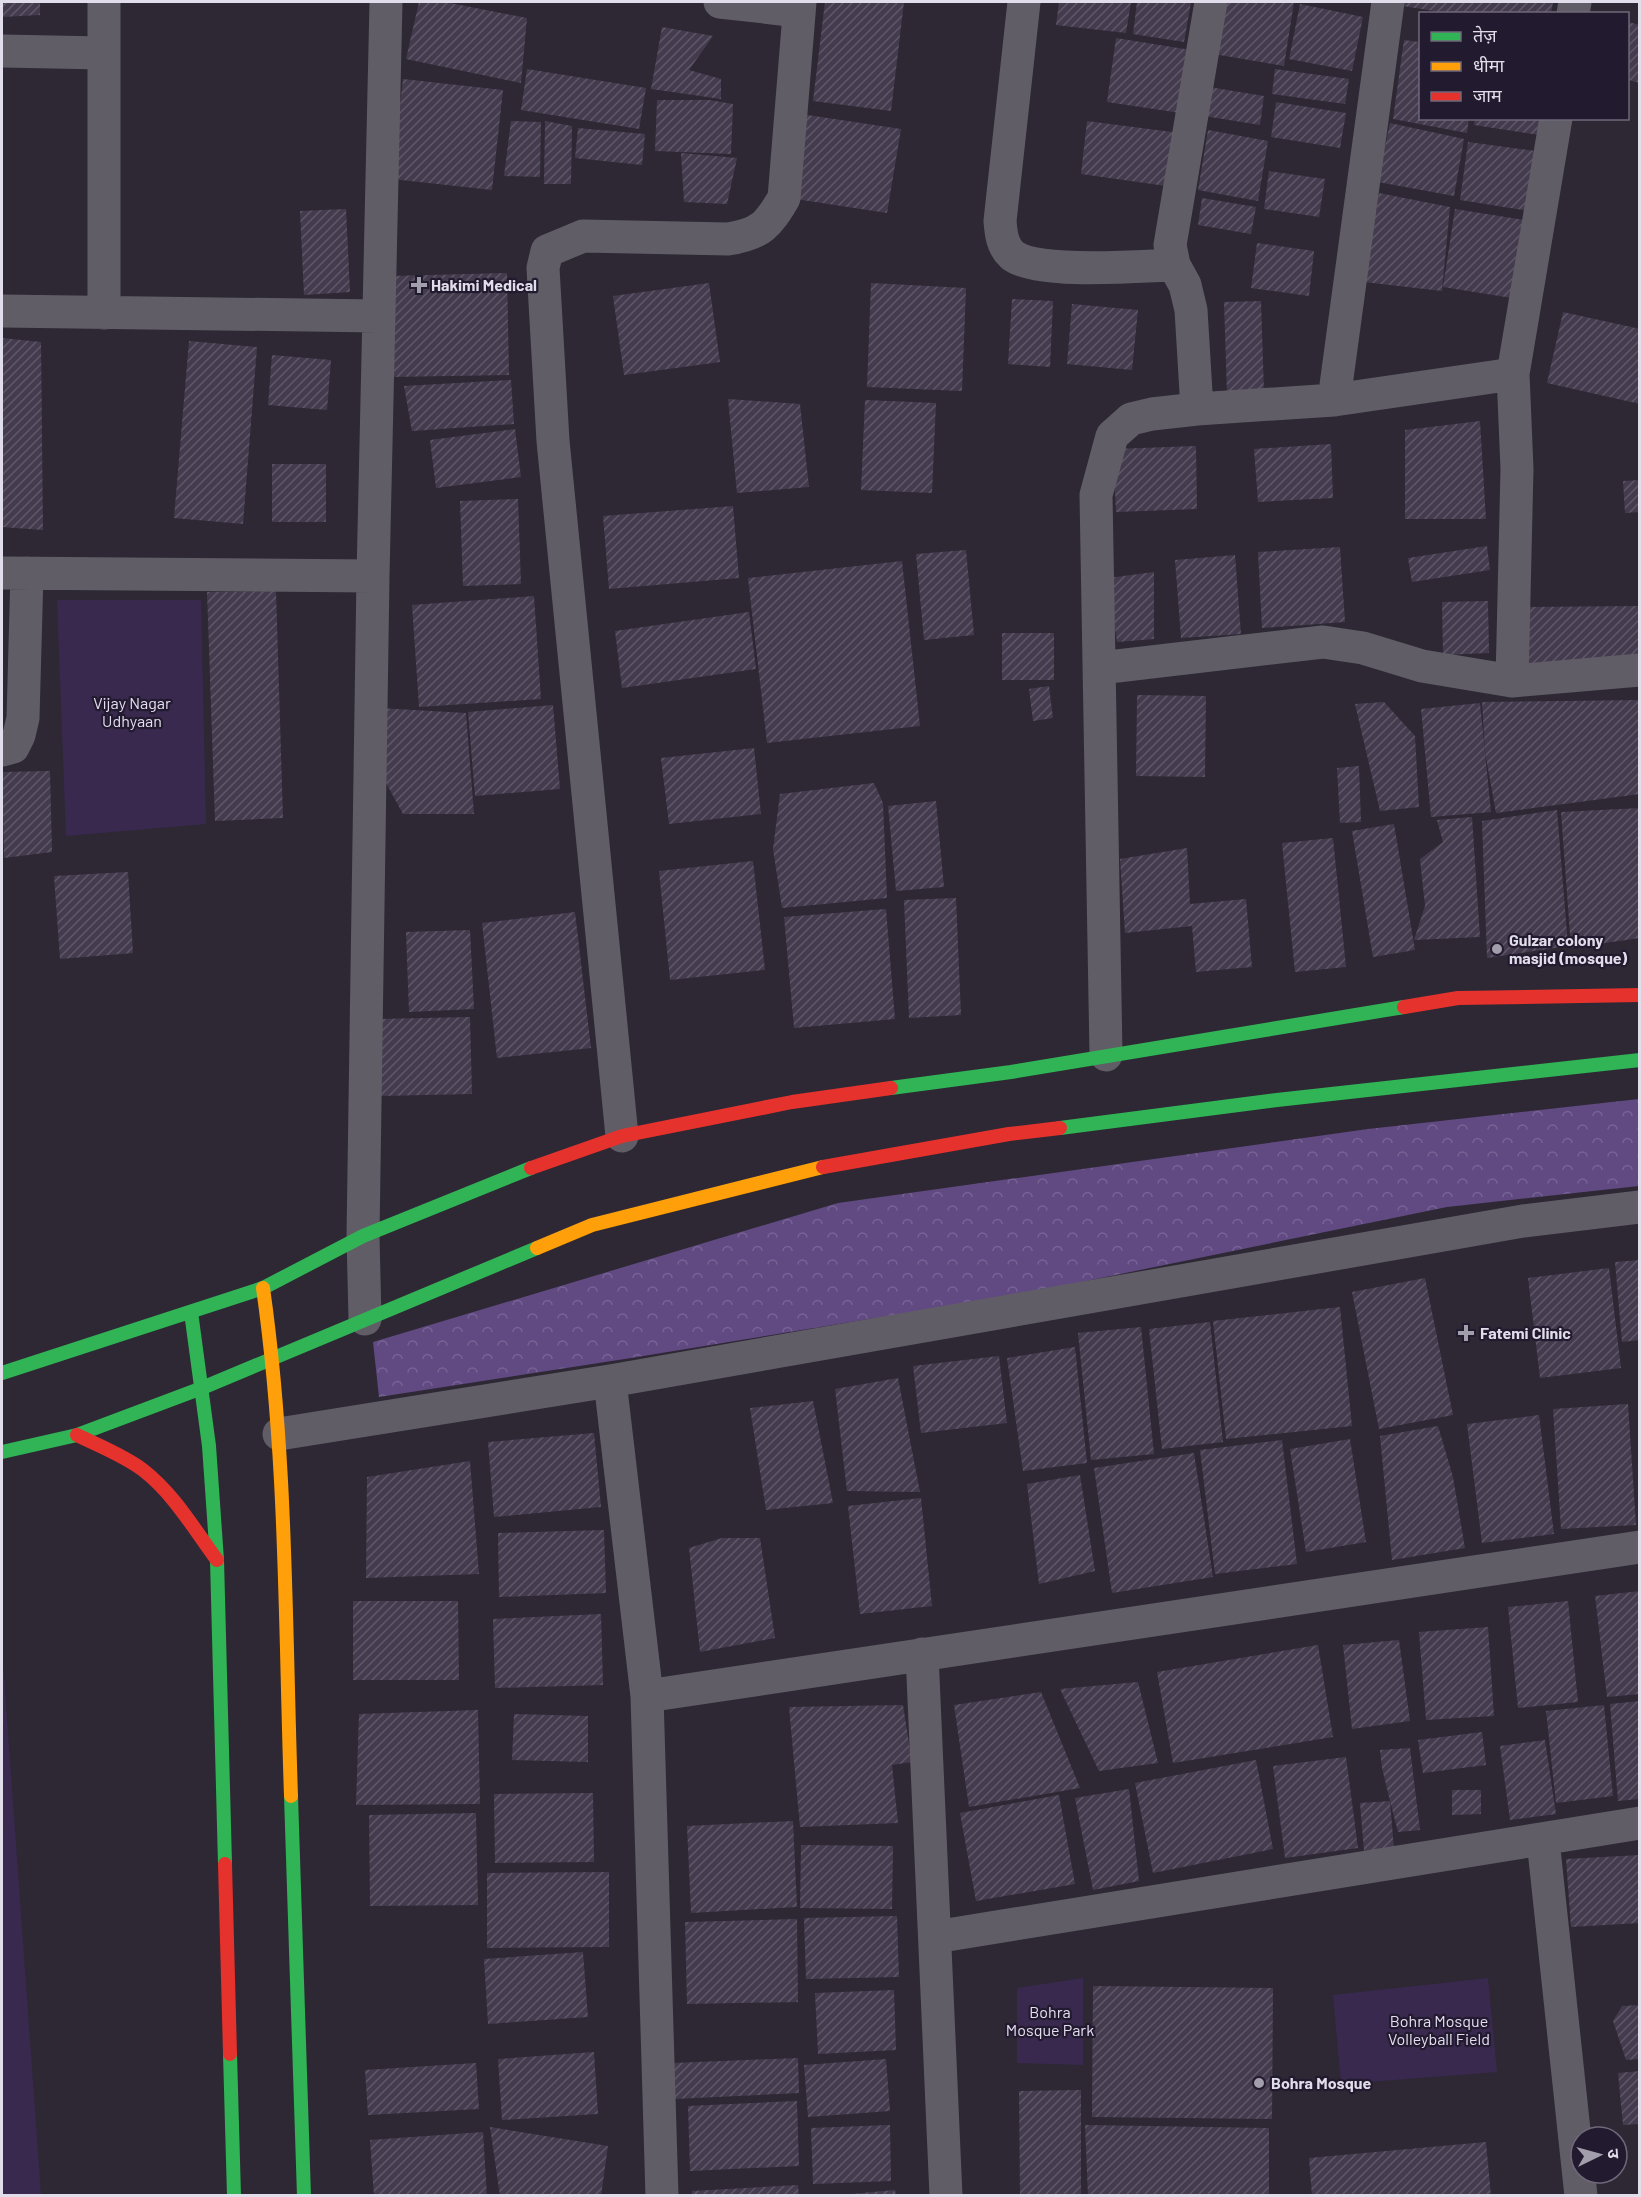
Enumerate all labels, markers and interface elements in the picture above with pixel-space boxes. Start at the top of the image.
legend [1419,12,1629,120]
text: तेज़ [1473,24,1497,46]
text: धीमा [1473,54,1504,76]
text: जाम [1473,84,1503,106]
place label: Hakimi Medical [431,275,537,294]
marker: Hakimi Medical [412,278,426,292]
park label: Vijay Nagar Udhyaan [93,693,171,730]
place label: Gulzar colony masjid (mosque) [1509,930,1628,967]
marker: Gulzar colony masjid (mosque) [1490,942,1504,956]
place label: Fatemi Clinic [1480,1323,1571,1342]
marker: Fatemi Clinic [1457,1324,1475,1342]
park label: Bohra Mosque Park [1006,2002,1094,2039]
park label: Bohra Mosque Volleyball Field [1388,2011,1490,2048]
place label: Bohra Mosque [1271,2073,1371,2092]
marker: Bohra Mosque [1252,2076,1266,2090]
north arrow [1569,2125,1629,2185]
text: उ [1605,2148,1624,2160]

